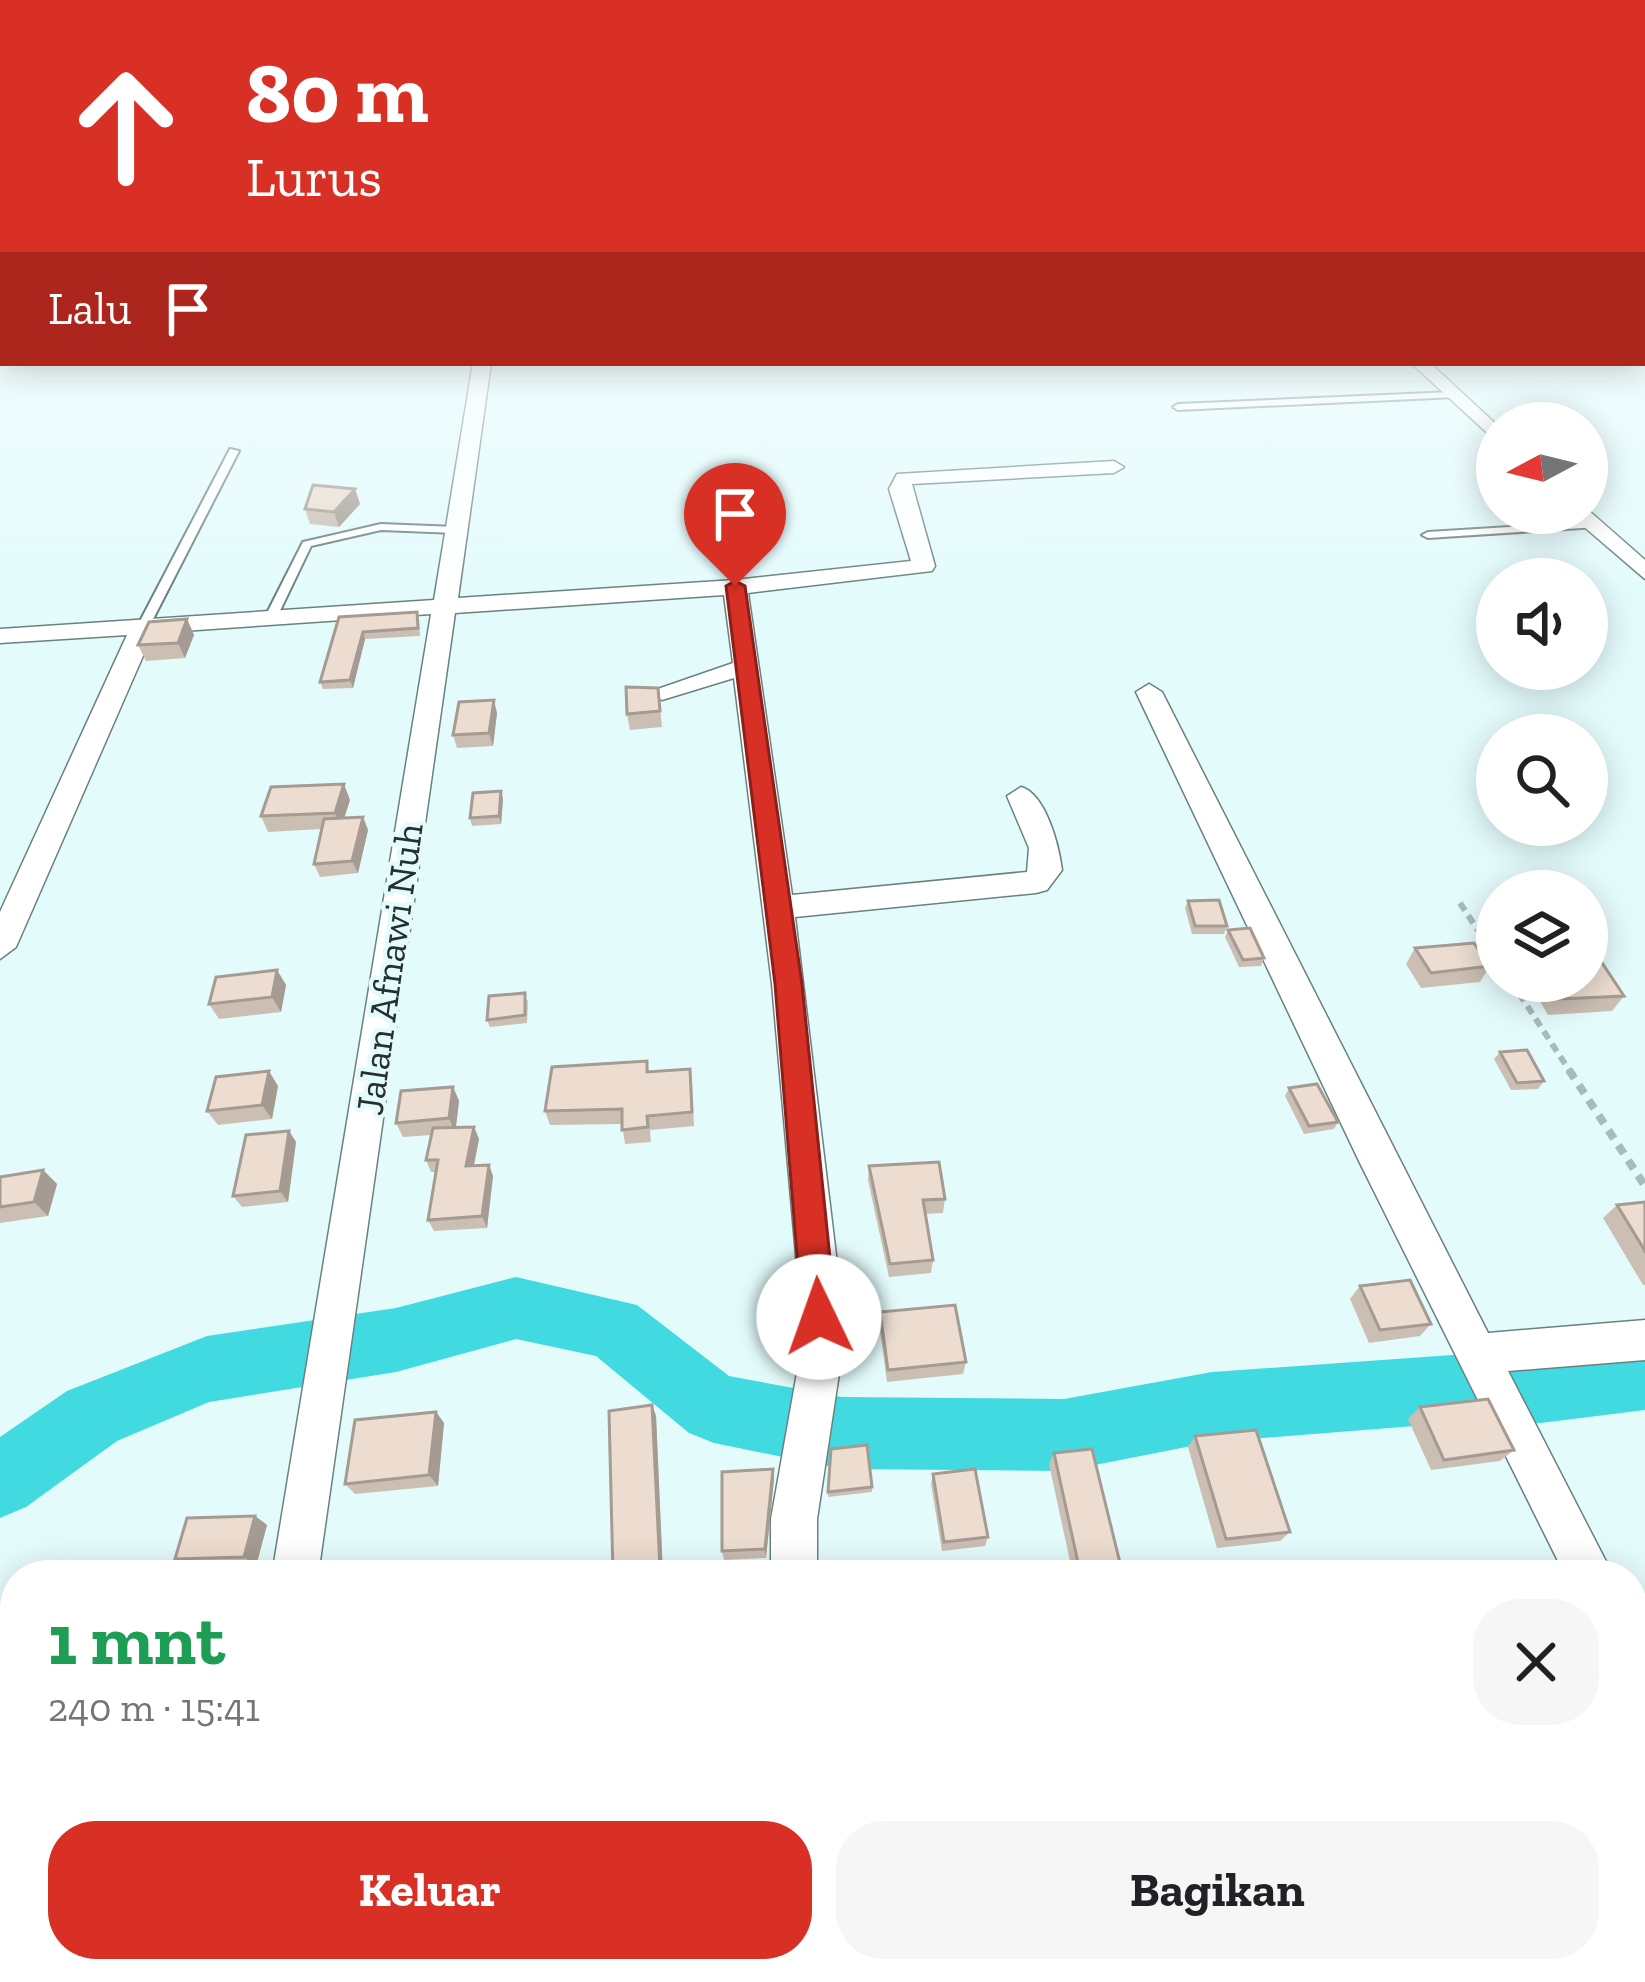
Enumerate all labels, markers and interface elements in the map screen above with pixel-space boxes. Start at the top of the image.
text: 80 m [246,43,429,144]
icon: ahead [48,48,204,204]
text: Lurus [246,145,382,210]
icon: arrive [155,276,221,342]
text: Lalu [48,282,131,336]
north arrow [1476,402,1608,534]
map controls [1476,402,1608,1002]
pin [684,463,786,586]
icon: arrive [702,481,768,547]
button: sound [1476,558,1608,690]
button: search [1476,714,1608,846]
street label: Jalan Afnawi Nuh [345,820,433,1118]
button: layers [1476,870,1608,1002]
position arrow [756,1254,882,1380]
text: 1 mnt [48,1596,225,1682]
button: close [1473,1599,1599,1725]
text: 240 m · 15:41 [48,1684,260,1731]
button: Keluar [48,1821,812,1959]
button: Bagikan [836,1821,1599,1959]

